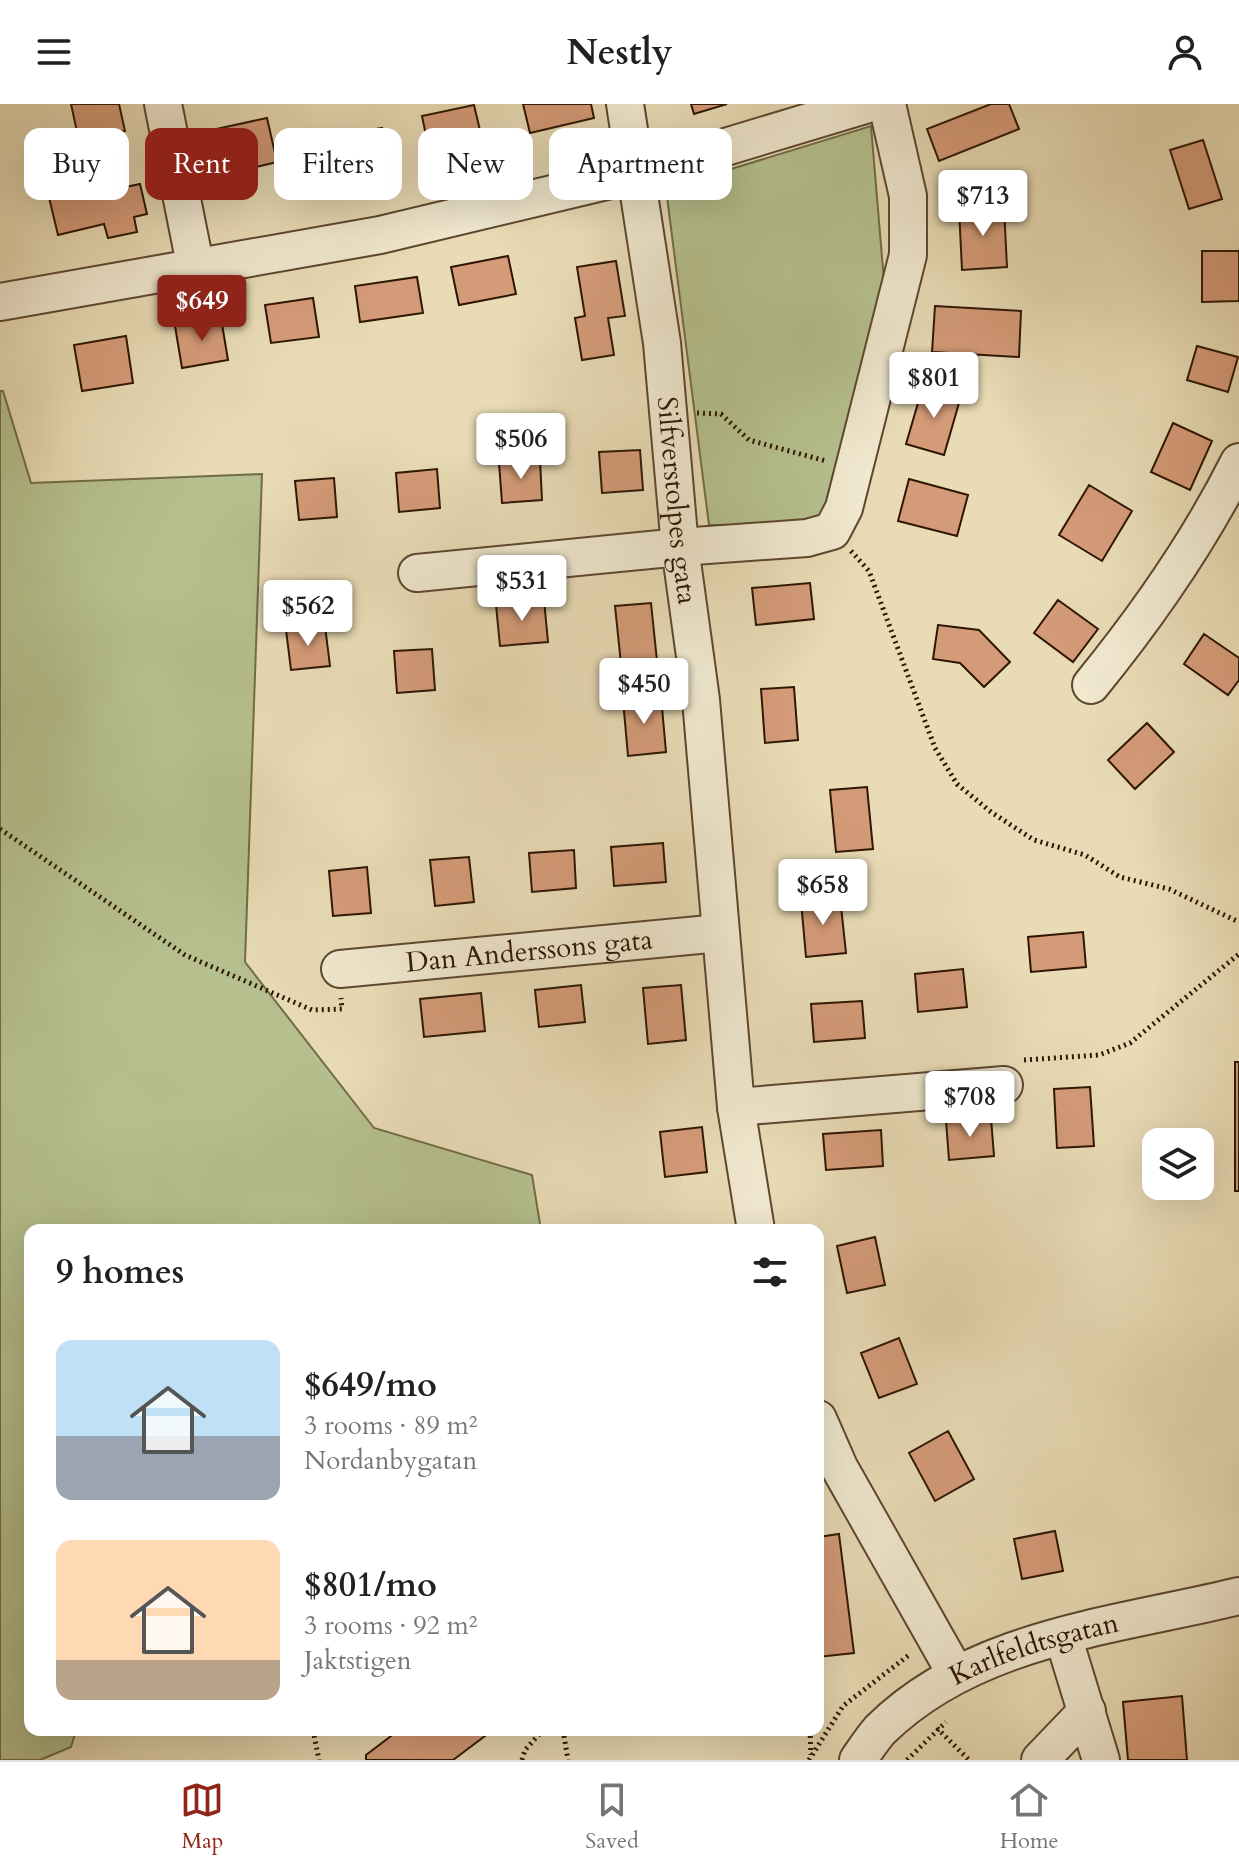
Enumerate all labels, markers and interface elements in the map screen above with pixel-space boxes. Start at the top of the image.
text: Nestly [566,28,673,77]
icon: menu [32,30,76,74]
icon: person [1163,30,1207,74]
chip: Buy [24,128,129,200]
chip: Rent [145,128,258,200]
chip: Filters [274,128,402,200]
chip: New [418,128,533,200]
chip: Apartment [549,128,732,200]
pin: $713 [936,170,1030,238]
text: $713 [956,178,1010,213]
pin: $649 [155,275,249,343]
text: $649 [175,283,229,318]
pin: $801 [887,352,981,420]
text: $801 [907,360,961,395]
street label: Silfverstolpes gata [648,395,707,607]
pin: $506 [474,413,568,481]
text: $506 [494,421,548,456]
pin: $531 [475,555,569,623]
text: $531 [495,563,549,598]
pin: $562 [261,580,355,648]
text: $562 [281,588,335,623]
pin: $450 [597,658,691,726]
text: $450 [617,666,671,701]
pin: $658 [776,859,870,927]
text: $658 [796,867,850,902]
street label: Dan Anderssons gata [404,920,654,982]
pin: $708 [923,1071,1017,1139]
text: $708 [943,1079,997,1114]
map controls [1142,1128,1214,1200]
button: layers [1142,1128,1214,1200]
text: 9 homes [56,1249,184,1295]
icon: filters [748,1250,792,1294]
text: $649/mo [304,1362,437,1408]
icon: home [120,1372,216,1468]
text: 3 rooms · 89 m² [304,1408,477,1443]
text: Nordanbygatan [304,1443,477,1478]
text: $801/mo [304,1562,437,1608]
icon: home [120,1572,216,1668]
street label: Karlfeldtsgatan [943,1604,1122,1695]
text: 3 rooms · 92 m² [304,1608,477,1643]
text: Jaktstigen [304,1643,412,1678]
tab: Map [180,1778,224,1856]
tab: Saved [585,1778,639,1856]
tab: Home [1000,1778,1059,1856]

